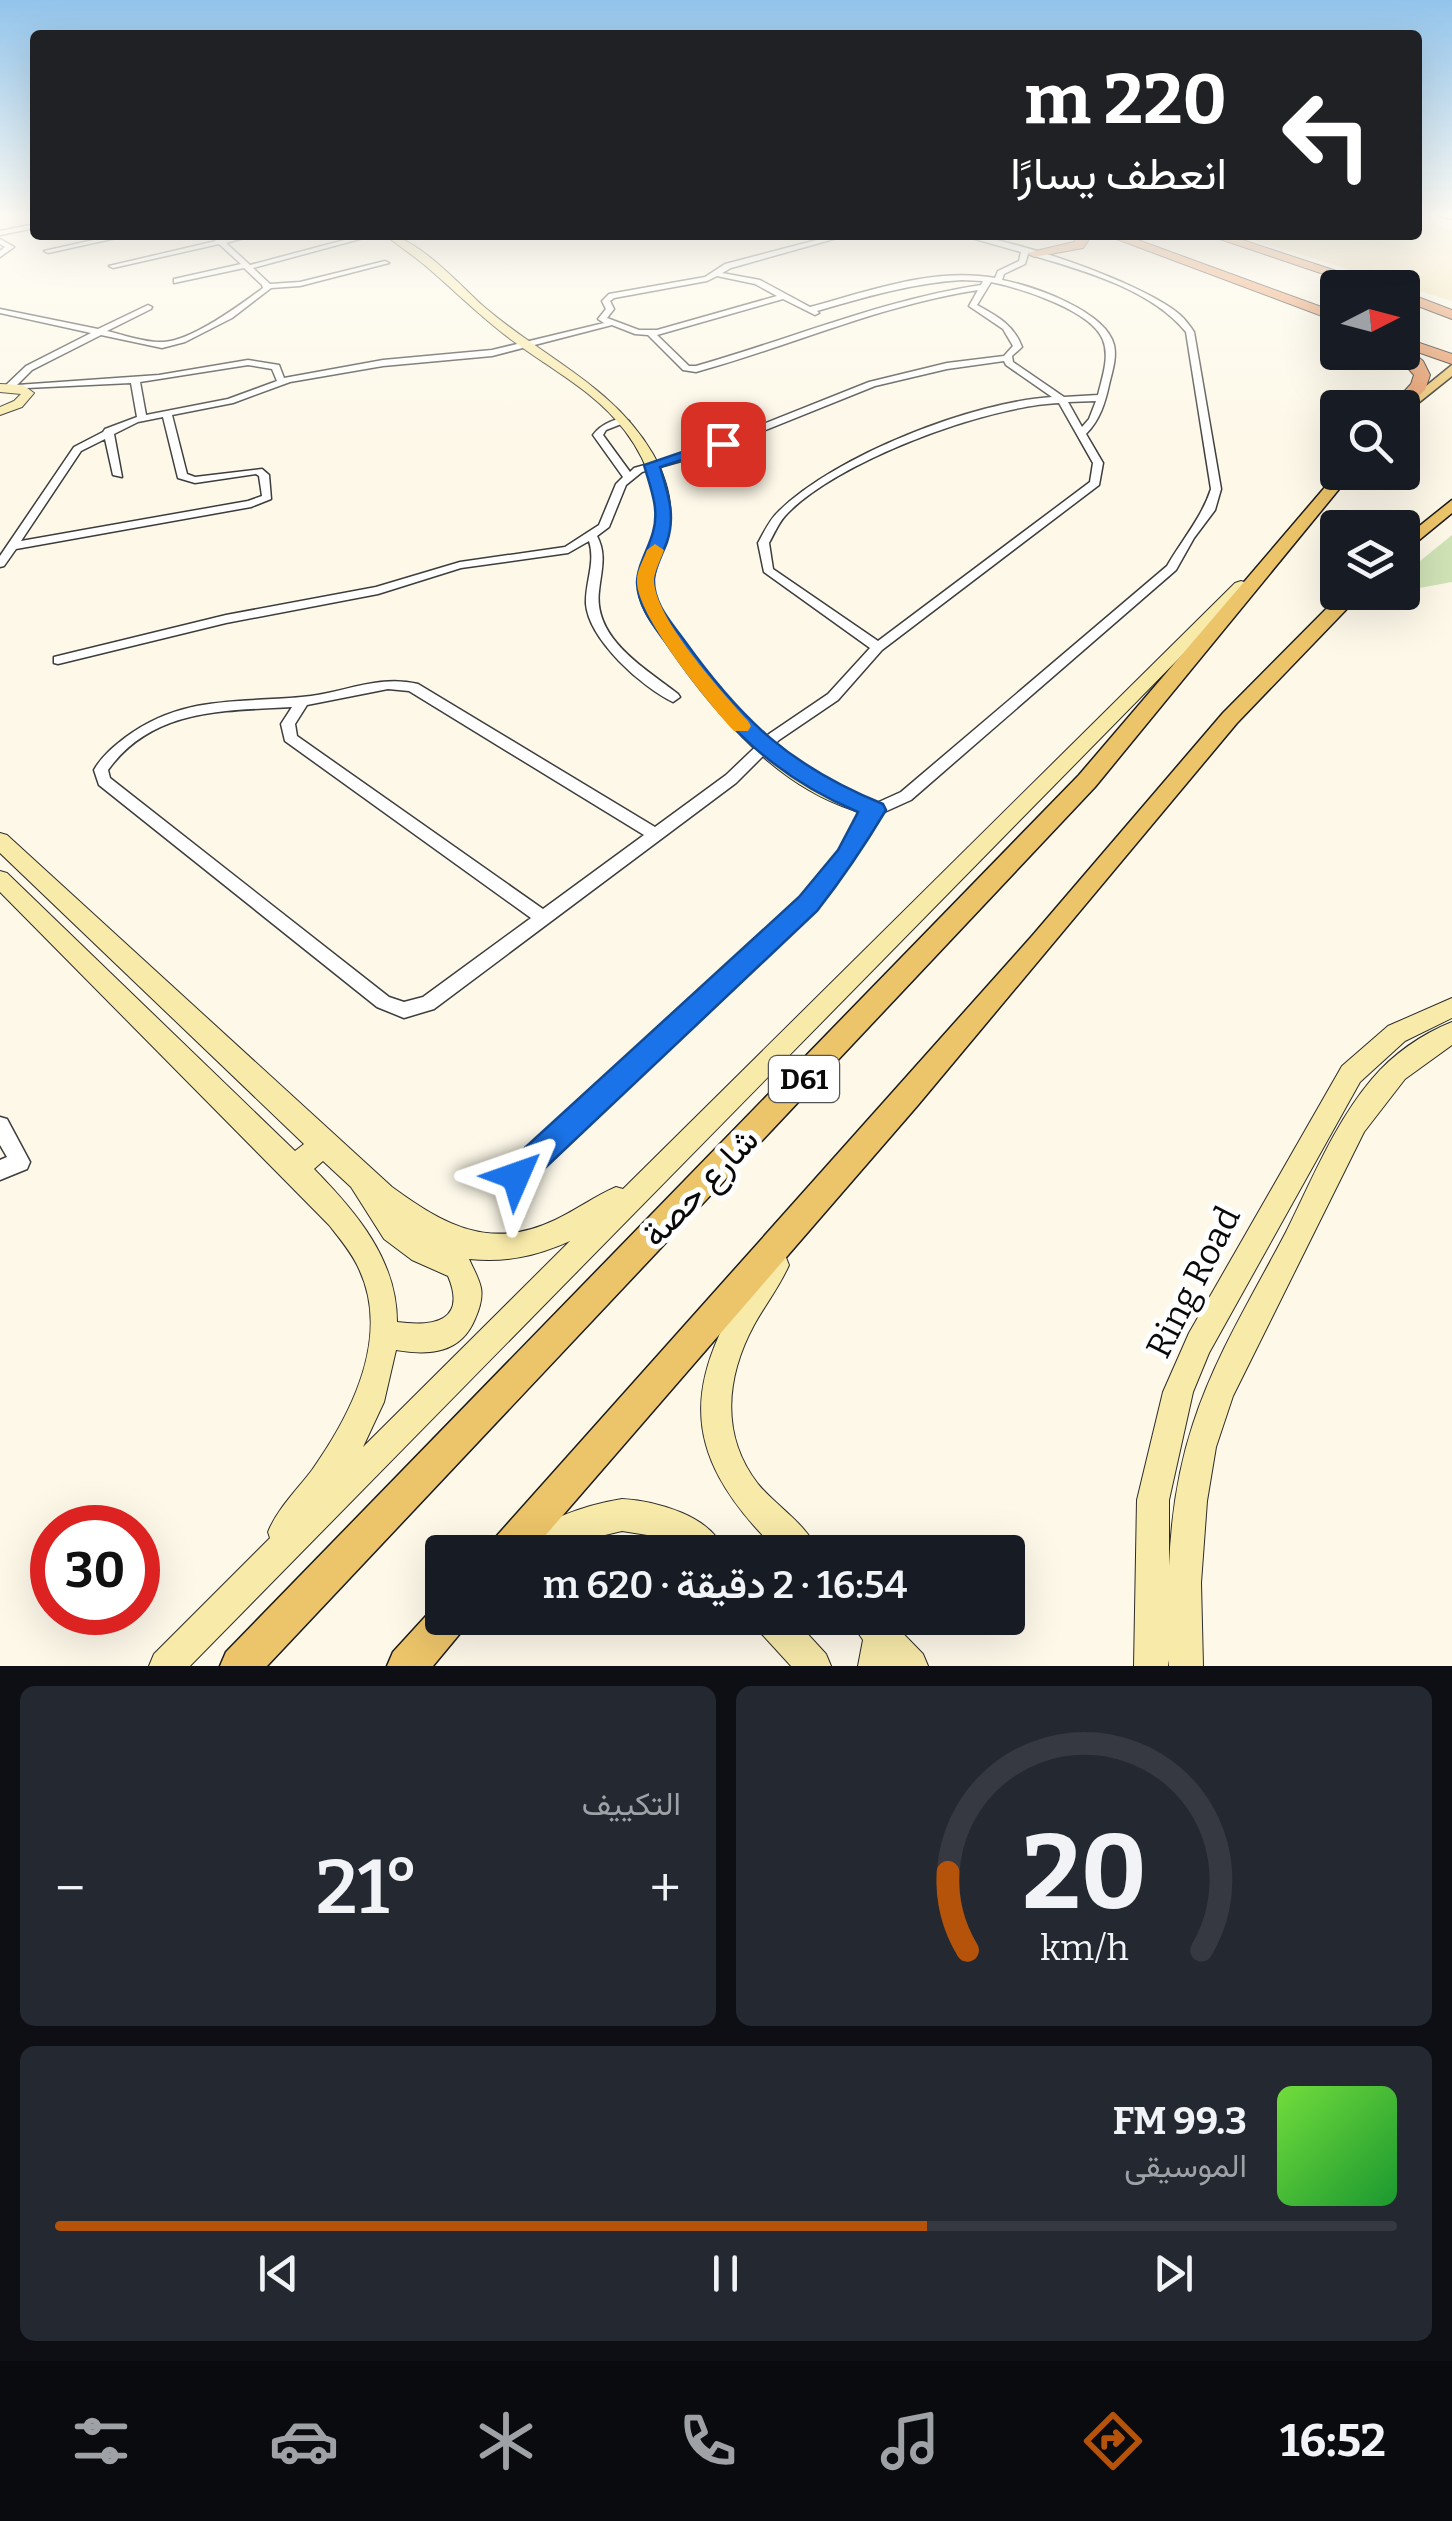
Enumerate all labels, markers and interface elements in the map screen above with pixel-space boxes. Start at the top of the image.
text: 220 m [1024,58,1227,142]
icon: left [1262,70,1392,200]
text: انعطف يسارًا [1010,147,1227,201]
north arrow [1320,270,1420,370]
map controls [1320,270,1420,610]
button: search [1320,390,1420,490]
pin [681,402,766,487]
icon: arrive [696,417,751,472]
button: layers [1320,510,1420,610]
road number: D61 [769,1056,839,1102]
street label: شارع حصة [633,1119,769,1257]
position arrow [464,1124,568,1228]
street label: Ring Road [1137,1199,1249,1365]
speed limit sign: 30 [30,1505,160,1635]
text: 16:54 · 2 دقيقة · 620 m [543,1562,907,1608]
text: التكييف [582,1785,681,1823]
text: 20 [1022,1811,1146,1936]
text: 21° [316,1843,419,1933]
text: − [55,1856,85,1922]
text: + [650,1856,681,1922]
text: km/h [1040,1927,1128,1969]
text: 99.3 FM [1113,2098,1247,2144]
text: الموسيقى [1124,2147,1247,2185]
icon: previous [251,2246,306,2301]
icon: pause [698,2246,753,2301]
icon: next [1146,2246,1201,2301]
icon: filters [66,2406,136,2476]
icon: car [269,2406,339,2476]
icon: climate [471,2406,541,2476]
icon: phone [673,2406,743,2476]
icon: music [875,2406,945,2476]
icon: directions [1078,2406,1148,2476]
text: 16:52 [1280,2414,1386,2468]

